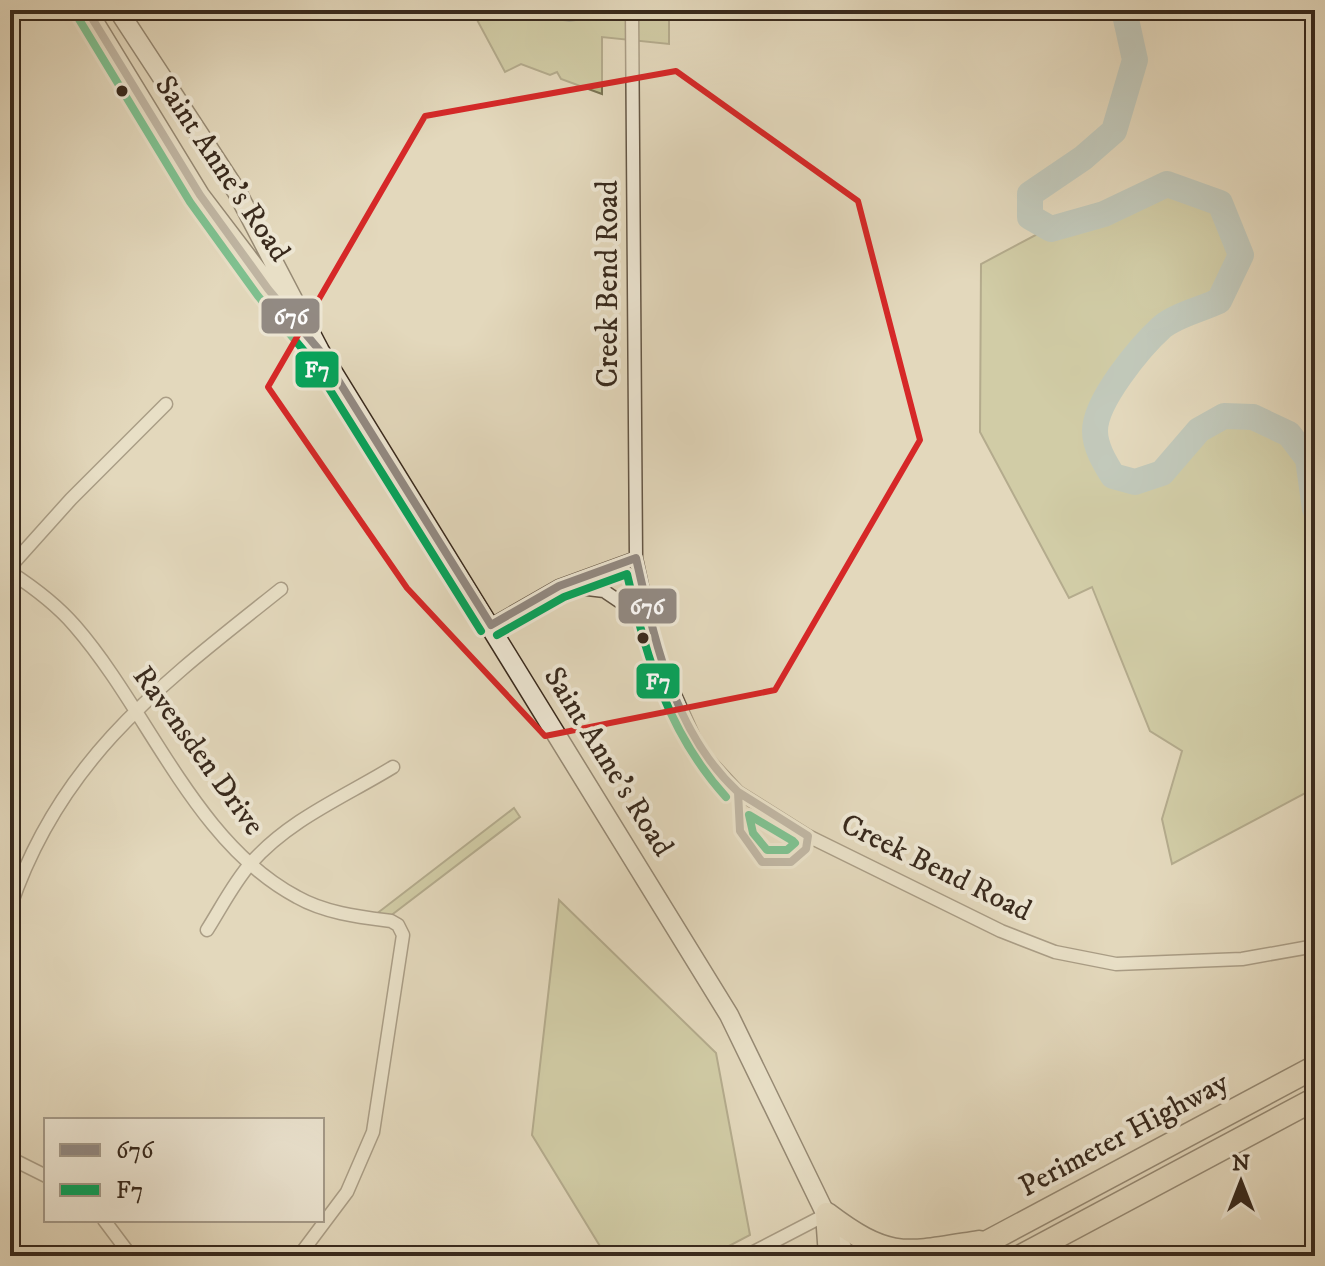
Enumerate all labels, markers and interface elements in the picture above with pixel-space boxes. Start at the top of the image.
street label: Saint Anne's Road [146,69,298,269]
unlabelled marker [114,83,130,99]
street label: Creek Bend Road [590,180,627,388]
line badge: 676 [260,297,321,335]
text: 676 [274,304,310,331]
line badge: F7 [294,350,340,389]
text: F7 [304,357,330,384]
line badge: 676 [617,587,678,625]
text: 676 [630,594,666,621]
unlabelled marker [635,630,651,646]
street label: Ravensden Drive [124,659,272,843]
street label: Saint Anne's Road [535,660,681,864]
line badge: F7 [635,662,681,700]
text: F7 [645,669,671,696]
street label: Creek Bend Road [835,806,1037,930]
street label: Perimeter Highway [1013,1064,1236,1206]
legend [44,1118,324,1222]
text: 676 [116,1136,155,1166]
north arrow [1201,1142,1281,1222]
text: N [1232,1150,1250,1177]
text: F7 [116,1176,143,1206]

